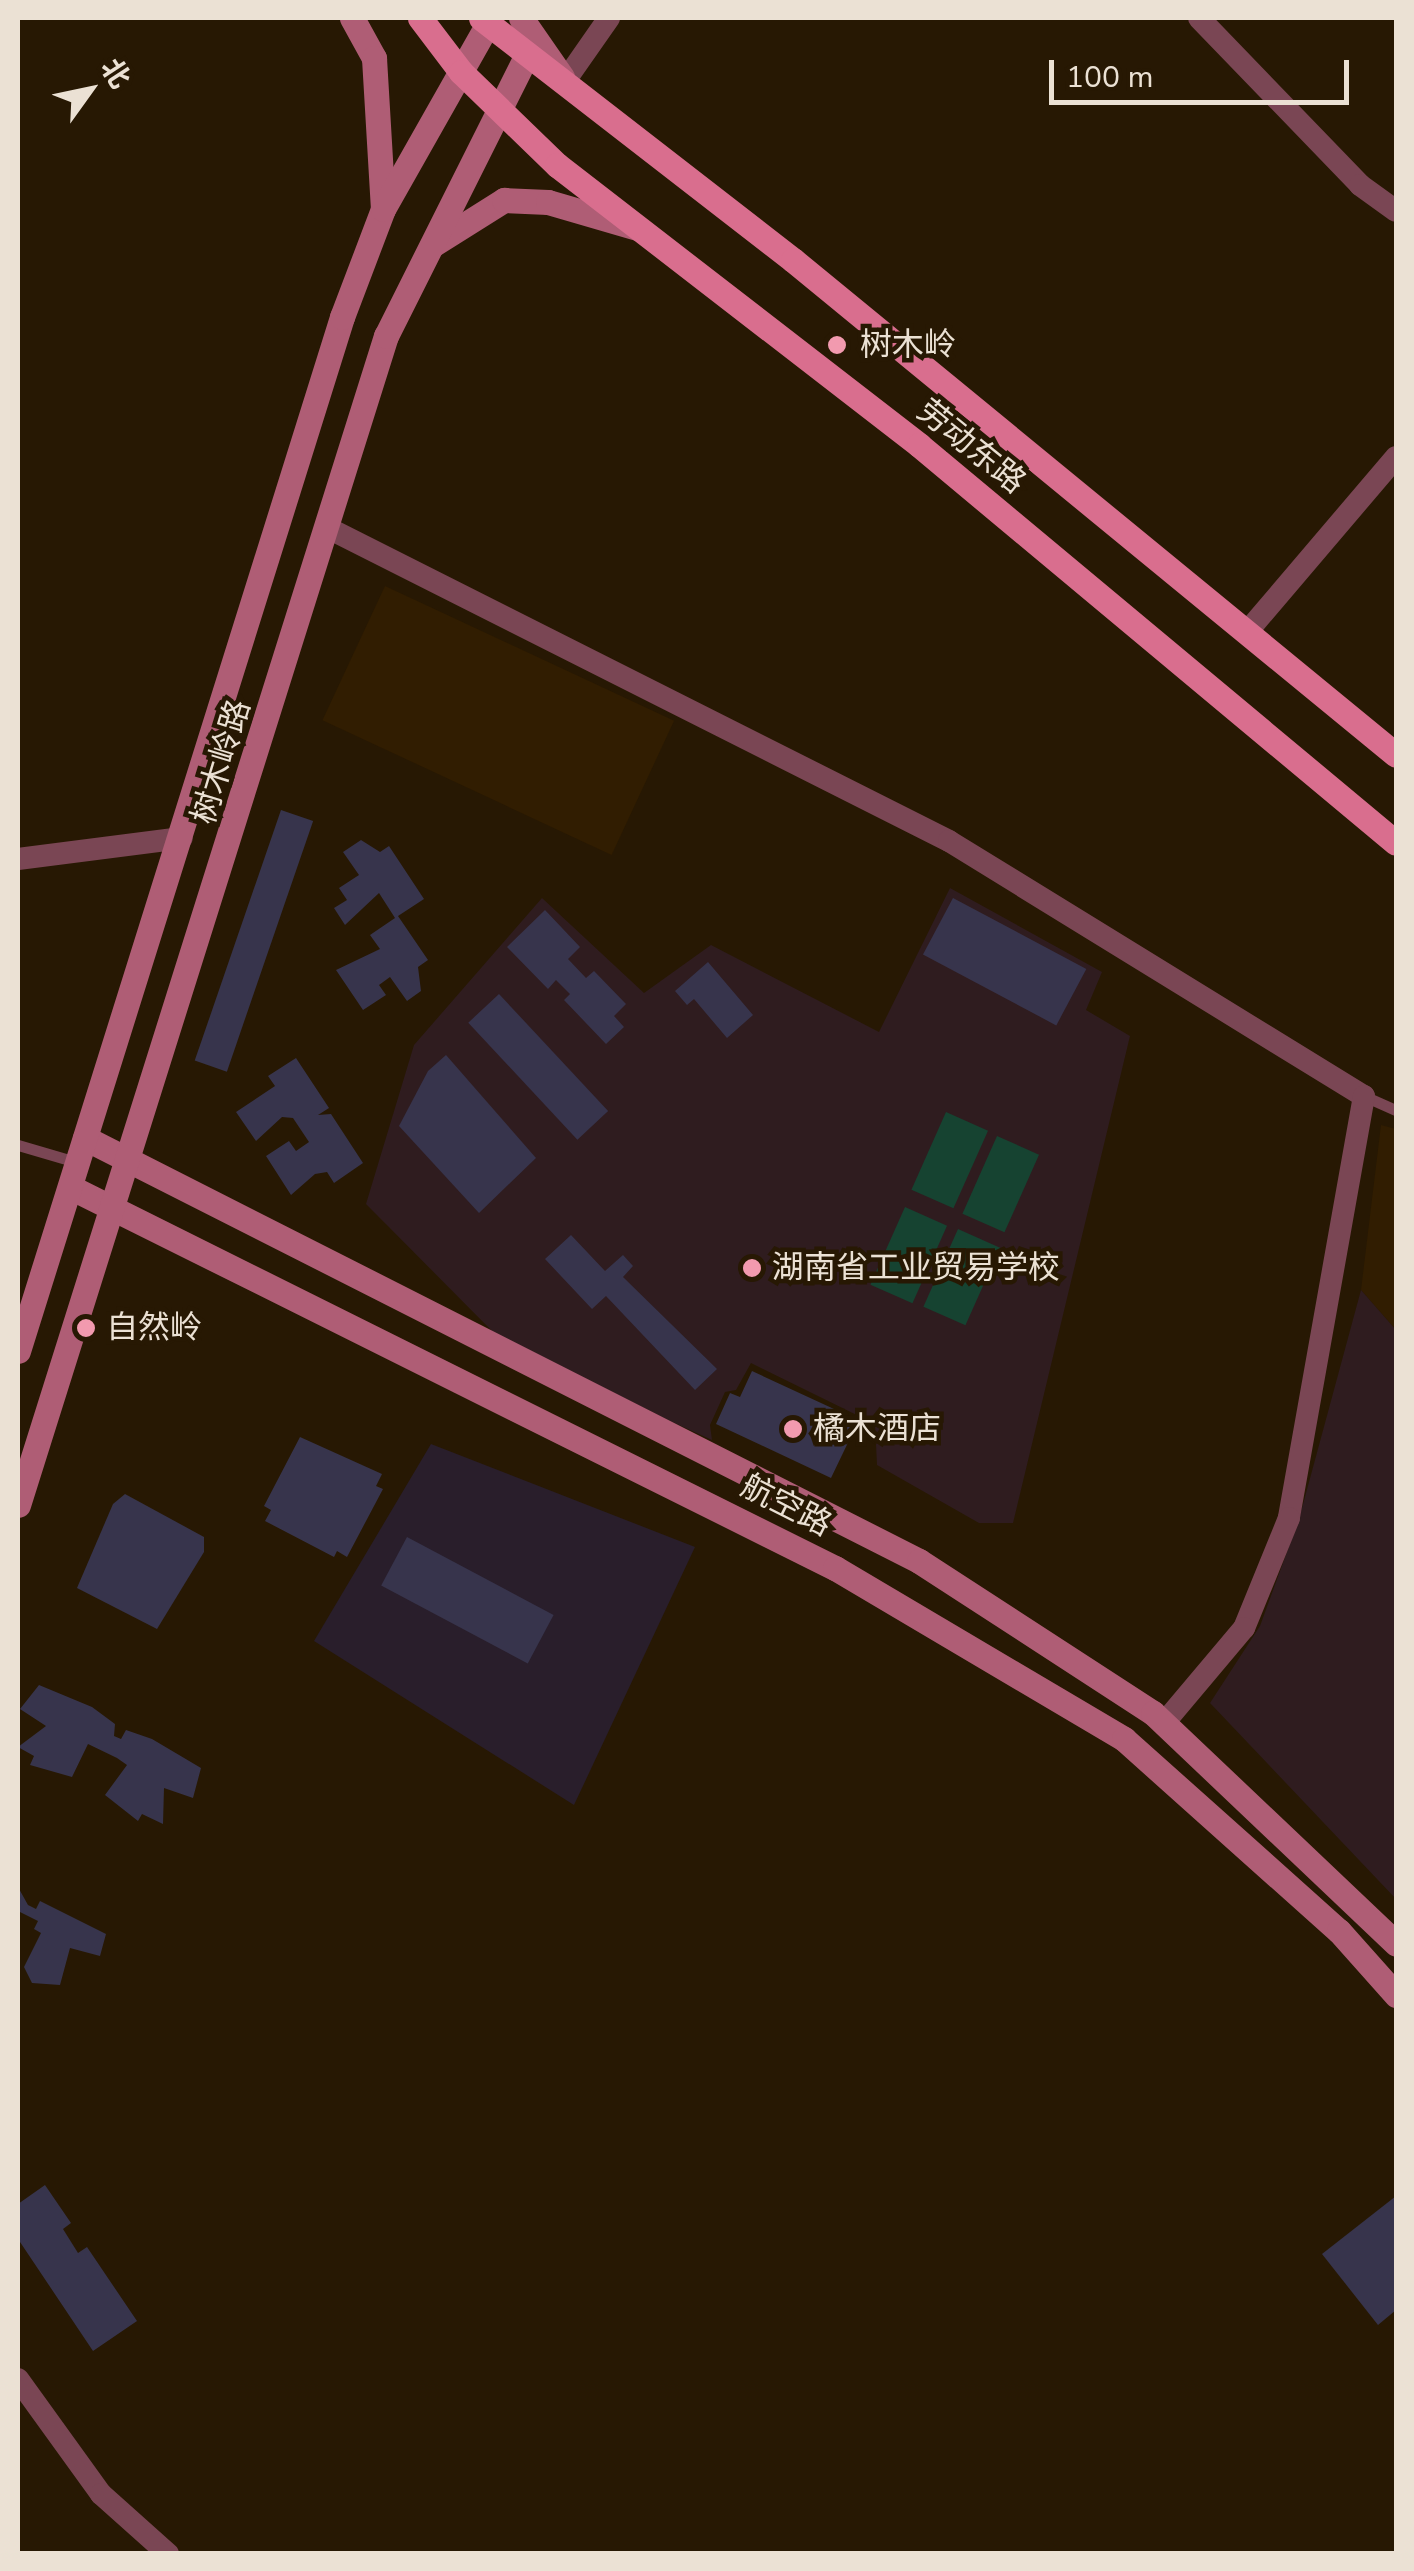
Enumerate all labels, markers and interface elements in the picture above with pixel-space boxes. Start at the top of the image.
north arrow [40,40,140,140]
scale bar [1054,40,1354,102]
text: 北 [92,52,139,96]
text: 100 m [1066,57,1153,98]
place label: 树木岭 [860,326,956,364]
marker: 树木岭 [824,332,850,358]
street label: 劳动东路 [909,392,1033,502]
street label: 树木岭路 [185,695,259,829]
place label: 湖南省工业贸易学校 [772,1249,1060,1287]
marker: 湖南省工业贸易学校 [741,1257,763,1279]
place label: 自然岭 [106,1309,202,1347]
marker: 自然岭 [75,1317,97,1339]
place label: 橘木酒店 [813,1410,941,1448]
marker: 橘木酒店 [782,1418,804,1440]
street label: 航空路 [735,1467,837,1545]

